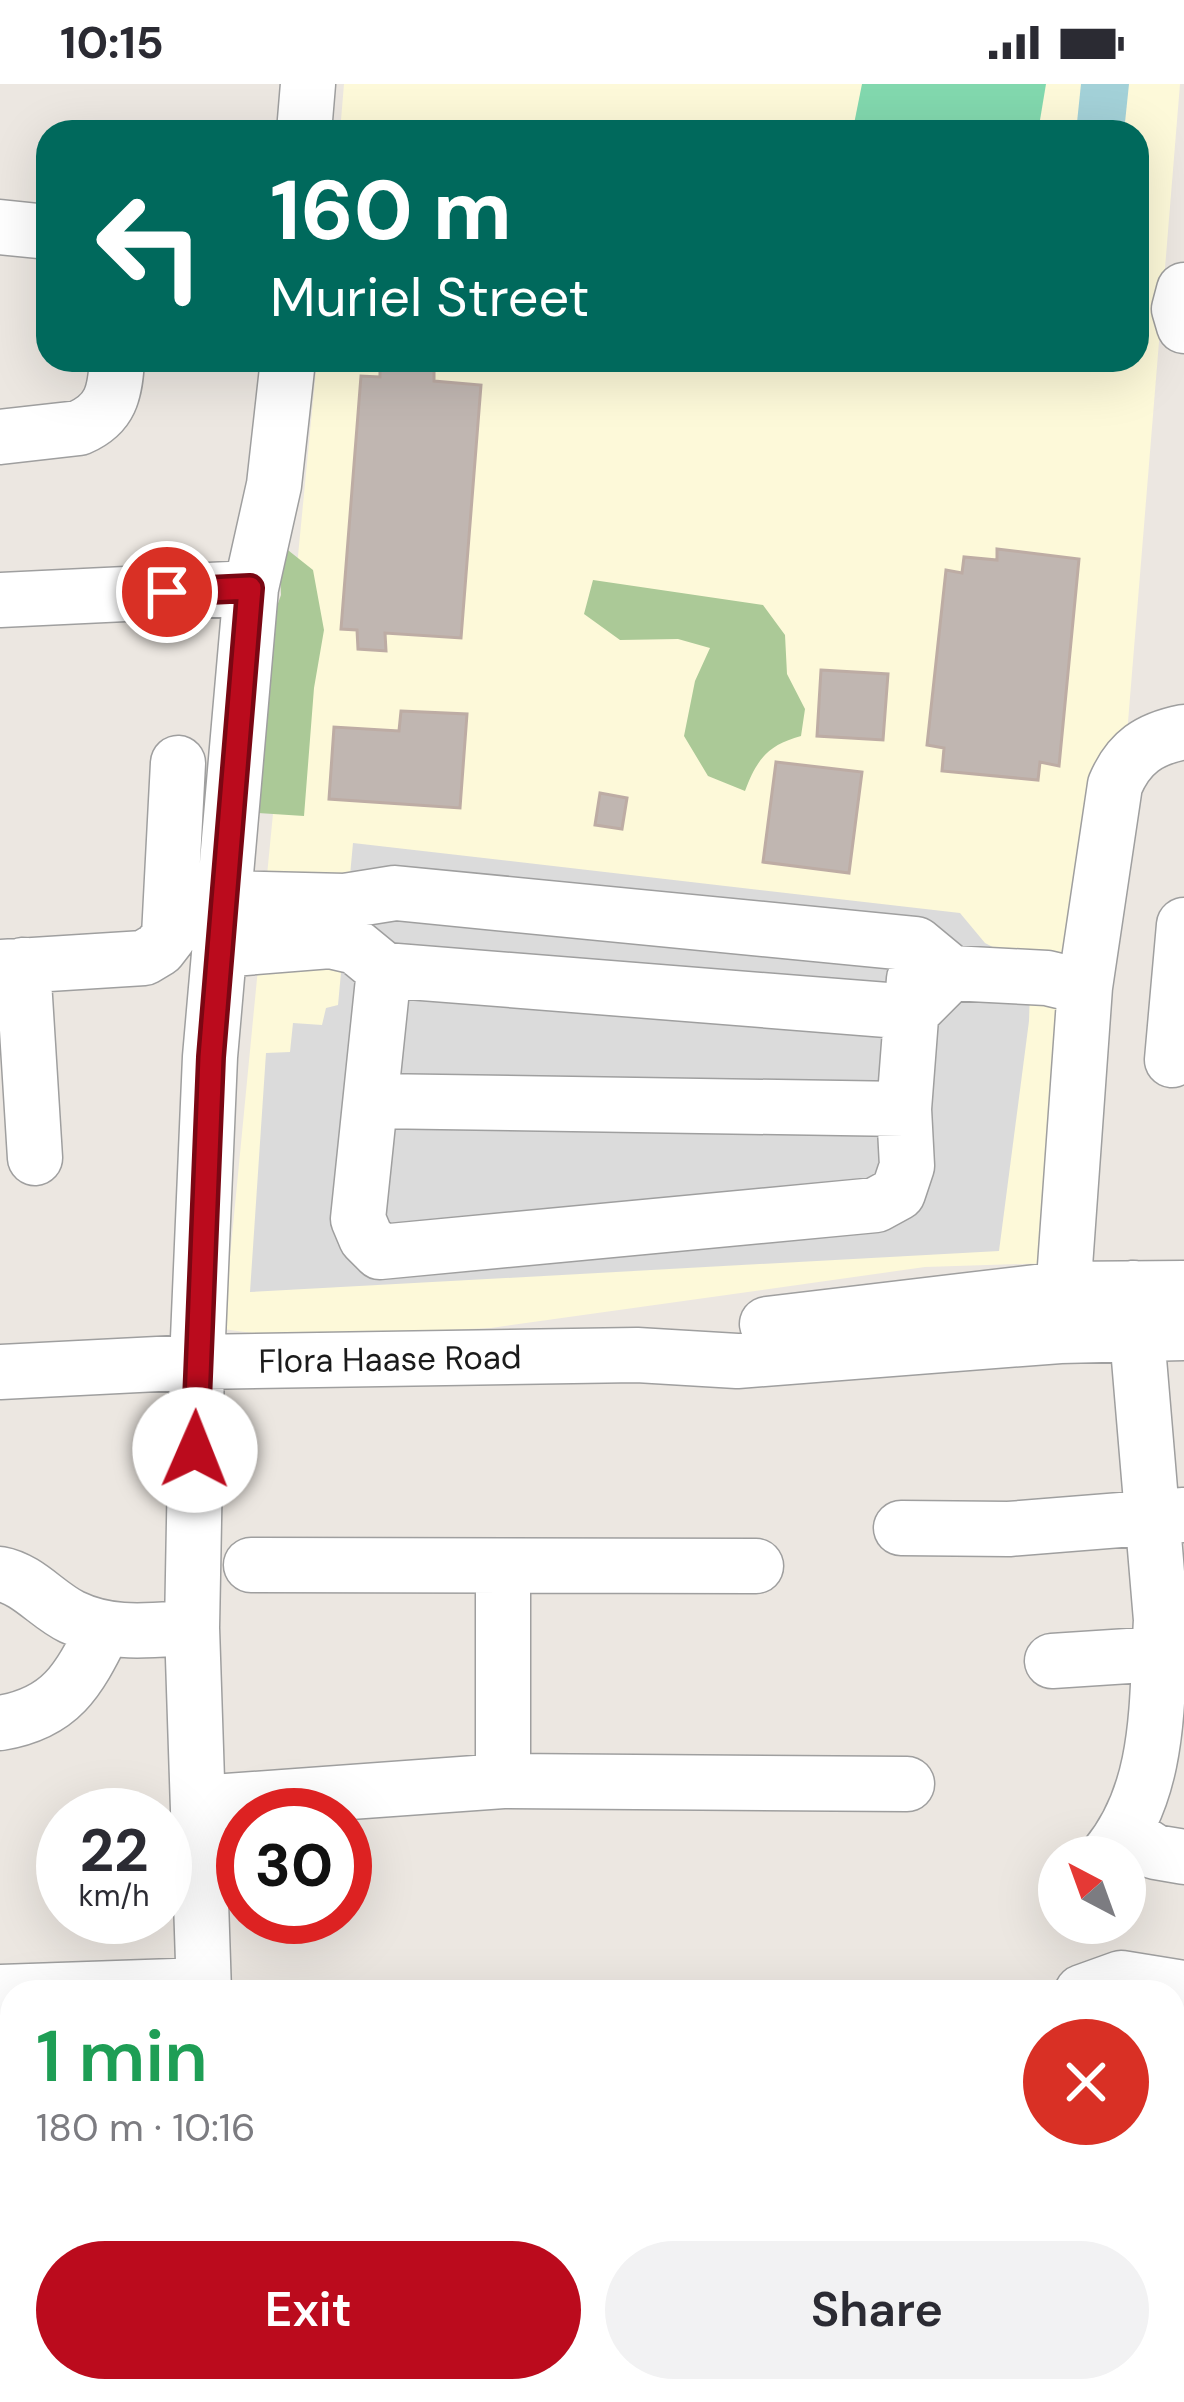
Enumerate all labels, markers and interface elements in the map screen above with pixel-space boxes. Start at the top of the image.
text: 10:15 [60,13,164,72]
text: 160 m [270,156,512,265]
icon: left [72,168,228,324]
text: Muriel Street [270,262,589,333]
pin [116,541,218,643]
icon: arrive [134,559,200,625]
street label: Flora Haase Road [258,1335,522,1383]
position arrow [132,1387,258,1513]
speed limit sign: 30 [216,1788,372,1944]
text: 22 [79,1811,149,1890]
north arrow [1038,1836,1146,1944]
map controls [1038,1836,1146,1944]
text: km/h [79,1876,149,1915]
text: 1 min [36,2010,208,2103]
button: close [1023,2019,1149,2145]
text: 180 m · 10:16 [36,2102,256,2153]
button: Exit [36,2241,581,2379]
button: Share [605,2241,1149,2379]

